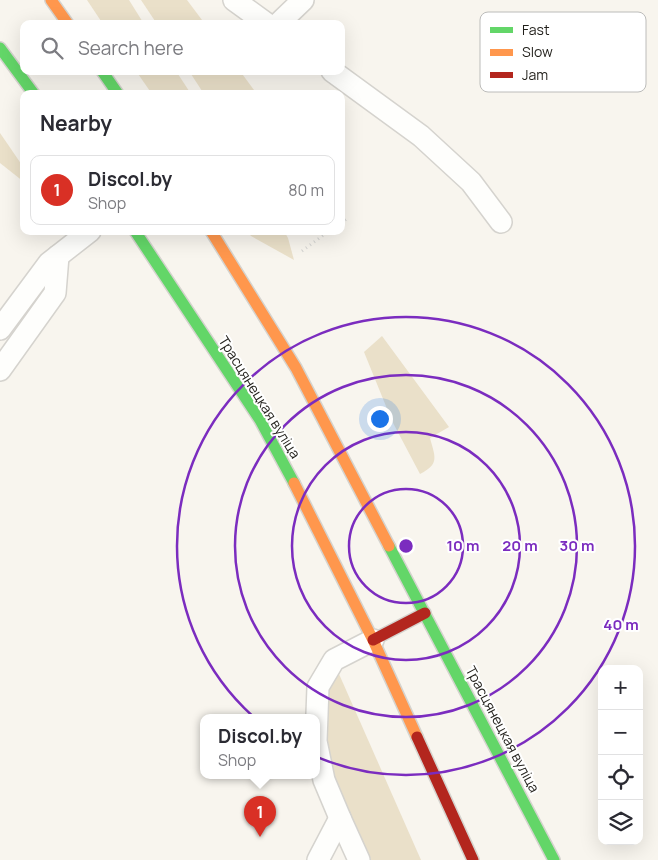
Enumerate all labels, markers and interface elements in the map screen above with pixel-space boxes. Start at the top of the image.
legend [480,12,646,92]
search box [20,20,345,75]
text: Fast [522,20,550,39]
icon: search [38,34,66,62]
text: Search here [78,35,184,61]
text: Slow [522,42,553,61]
text: Jam [522,65,548,84]
text: Nearby [40,109,112,137]
text: Discol.by [88,166,172,192]
text: 1 [53,179,61,201]
text: 80 m [288,179,324,201]
text: Shop [88,192,126,214]
street label: Трасцянецкая вуліца [215,332,305,462]
your location [367,406,393,432]
text: 10 m [447,535,479,556]
text: 20 m [502,535,538,556]
text: 30 m [559,535,595,556]
centre of rings [397,537,415,555]
text: 40 m [603,614,639,635]
street label: Трасцянецкая вуліца [462,662,544,796]
map controls [598,665,643,845]
button: + [598,665,643,710]
button: − [598,710,643,755]
popup [200,714,320,779]
text: Discol.by [218,723,302,749]
text: Shop [218,749,256,771]
button: locate [598,755,643,800]
pin: 1 [244,796,276,837]
button: layers [598,800,643,845]

